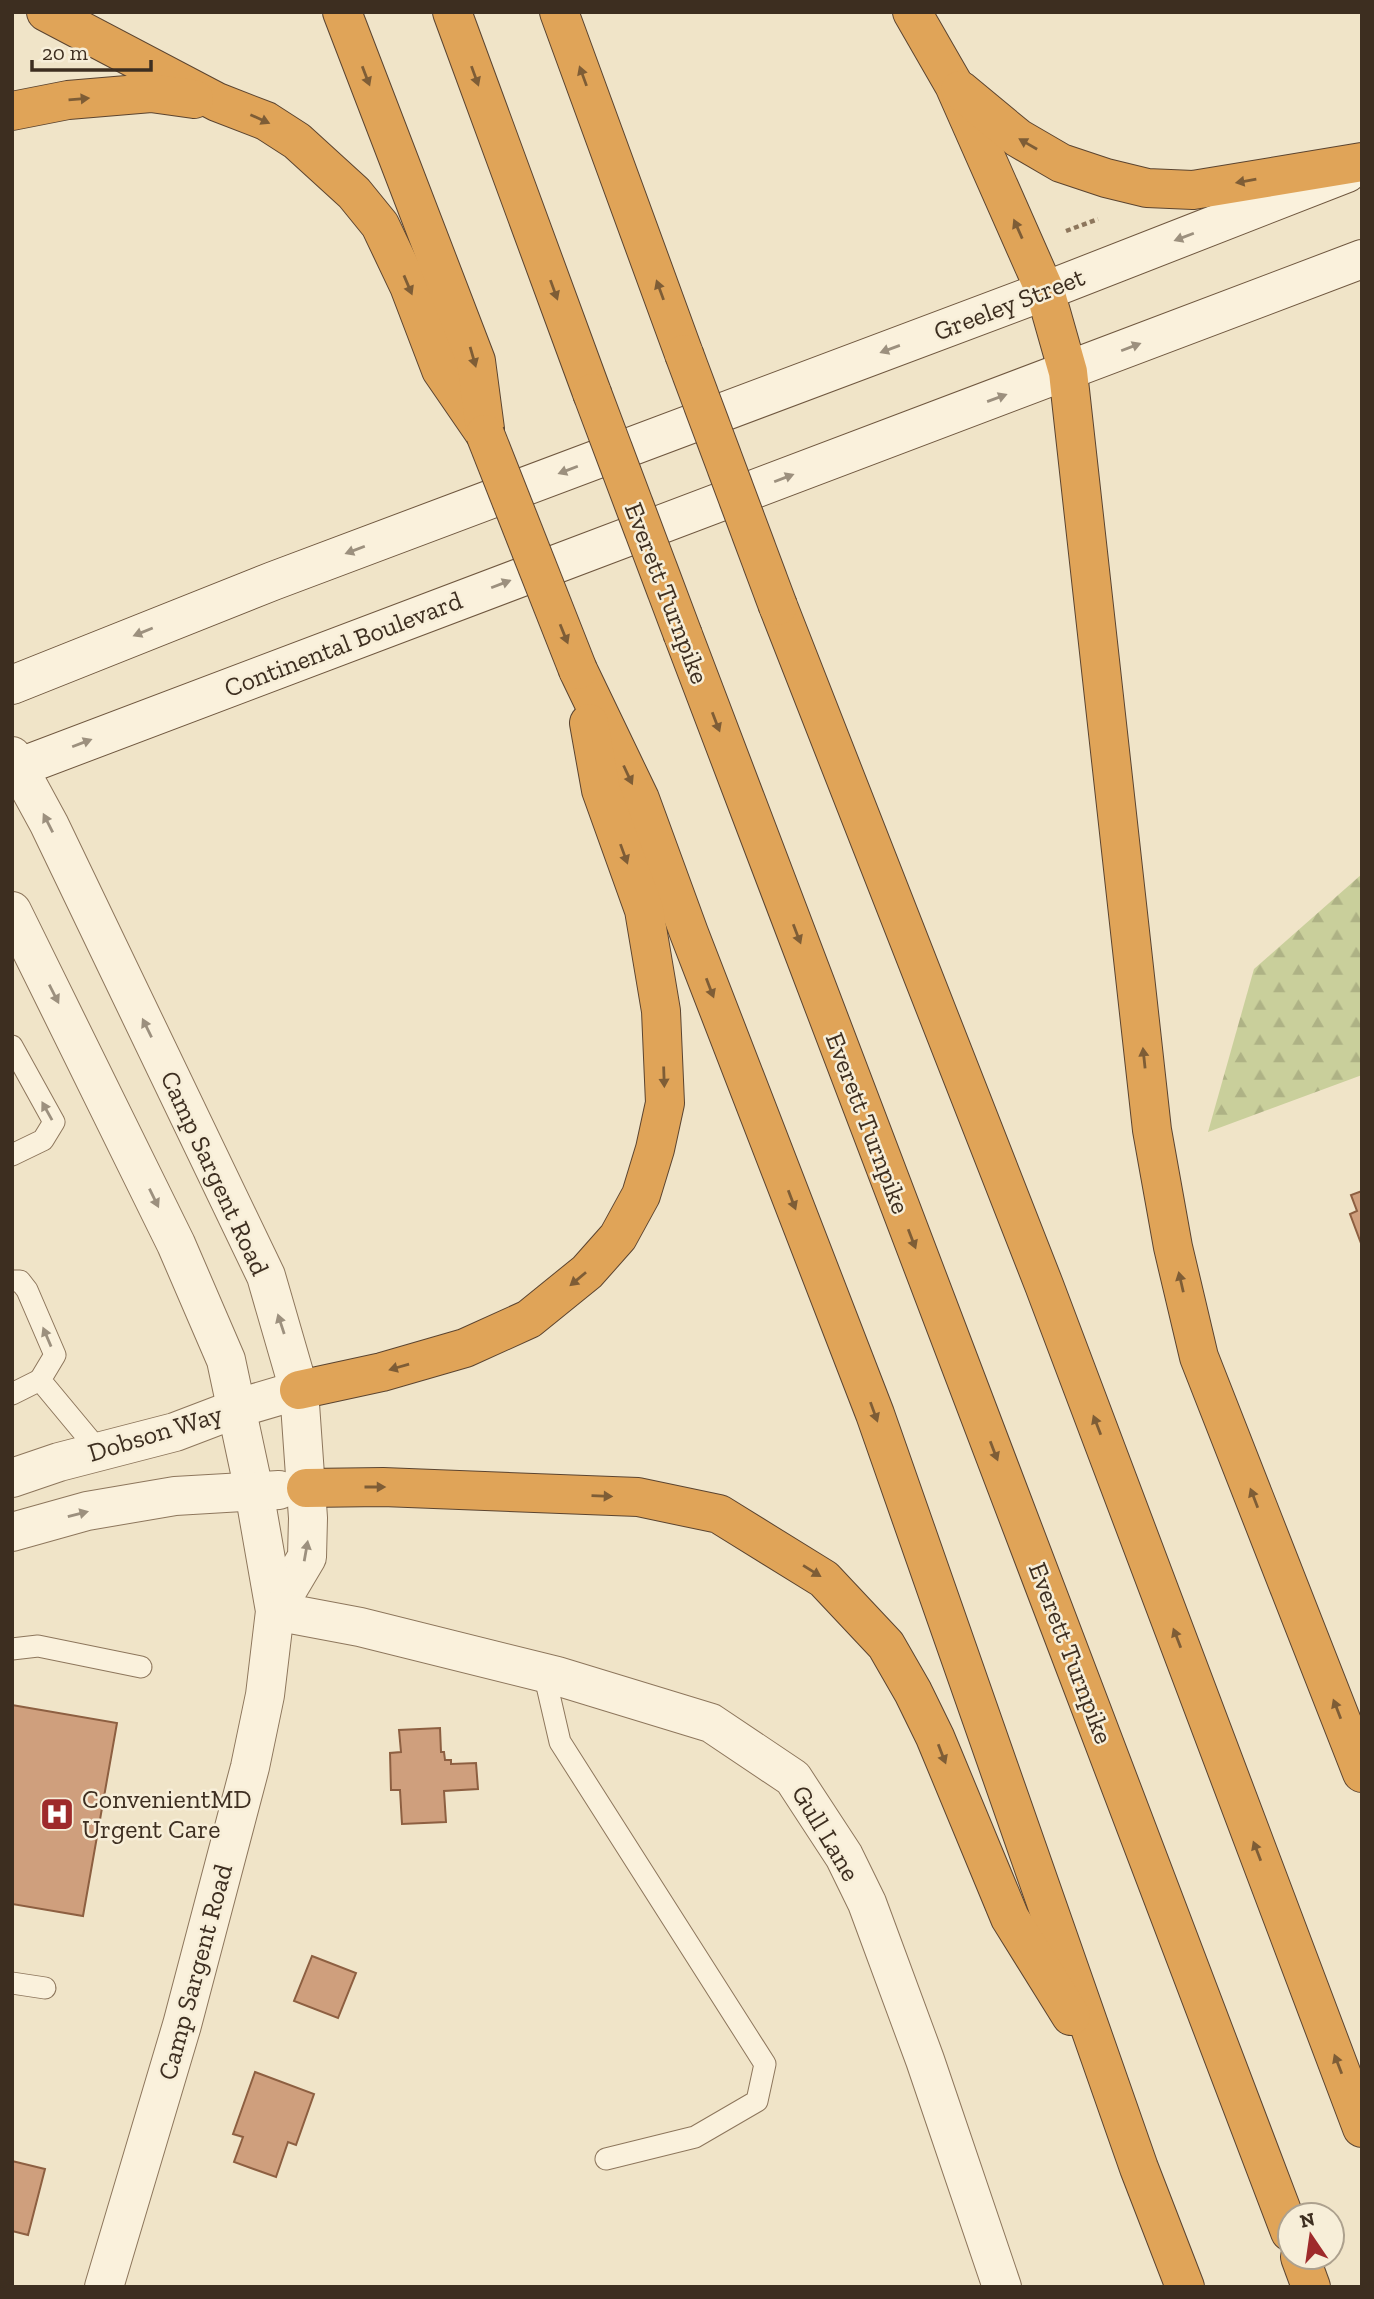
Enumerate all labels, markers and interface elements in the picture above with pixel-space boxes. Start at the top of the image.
scale bar [32,28,150,72]
text: 20 m [42,40,88,65]
one-way arrow [361,66,372,87]
one-way arrow [470,66,481,87]
one-way arrow [577,66,588,87]
one-way arrow [68,93,90,104]
one-way arrow [250,113,270,125]
one-way arrow [1019,138,1038,150]
one-way arrow [1235,176,1257,187]
one-way arrow [1012,219,1024,239]
one-way arrow [1173,231,1194,242]
street label: Greeley Street [929,260,1089,347]
one-way arrow [402,275,414,295]
one-way arrow [549,279,560,300]
one-way arrow [655,280,666,301]
one-way arrow [1121,342,1142,353]
one-way arrow [879,344,900,355]
one-way arrow [469,347,479,368]
one-way arrow [986,392,1007,403]
one-way arrow [557,464,578,475]
one-way arrow [773,472,794,483]
street label: Everett Turnpike [618,498,716,688]
one-way arrow [344,545,365,556]
one-way arrow [491,579,512,590]
street label: Continental Boulevard [220,584,466,704]
one-way arrow [559,624,570,645]
one-way arrow [132,627,153,638]
one-way arrow [711,711,722,732]
one-way arrow [72,737,93,748]
one-way arrow [623,765,634,785]
one-way arrow [42,813,54,833]
one-way arrow [619,844,630,865]
one-way arrow [792,924,803,945]
one-way arrow [705,977,716,998]
one-way arrow [49,984,60,1004]
one-way arrow [141,1018,152,1038]
street label: Everett Turnpike [819,1028,917,1218]
one-way arrow [1138,1047,1149,1069]
street label: Camp Sargent Road [154,1066,276,1280]
one-way arrow [658,1066,670,1088]
one-way arrow [42,1100,54,1120]
one-way arrow [149,1188,160,1208]
one-way arrow [787,1189,798,1210]
one-way arrow [907,1228,918,1249]
one-way arrow [569,1271,586,1286]
one-way arrow [1175,1271,1186,1293]
one-way arrow [275,1314,286,1335]
one-way arrow [41,1326,52,1347]
one-way arrow [389,1362,410,1372]
street label: Dobson Way [84,1397,227,1469]
one-way arrow [869,1402,880,1423]
one-way arrow [1091,1415,1102,1436]
one-way arrow [988,1441,999,1462]
one-way arrow [364,1481,386,1493]
one-way arrow [1249,1487,1260,1508]
one-way arrow [591,1490,613,1501]
one-way arrow [67,1508,89,1519]
one-way arrow [301,1540,312,1562]
street label: Everett Turnpike [1022,1558,1120,1748]
one-way arrow [802,1564,821,1577]
one-way arrow [1171,1628,1182,1649]
one-way arrow [1331,1699,1342,1720]
one-way arrow [936,1743,947,1764]
street label: Gull Lane [785,1779,867,1887]
place label: ConvenientMD Urgent Care [82,1783,252,1845]
hospital icon: ConvenientMD Urgent Care [38,1795,76,1833]
one-way arrow [1252,1840,1263,1861]
street label: Camp Sargent Road [151,1861,239,2083]
one-way arrow [1332,2053,1343,2074]
north arrow [1276,2201,1346,2271]
text: N [1298,2207,1317,2233]

